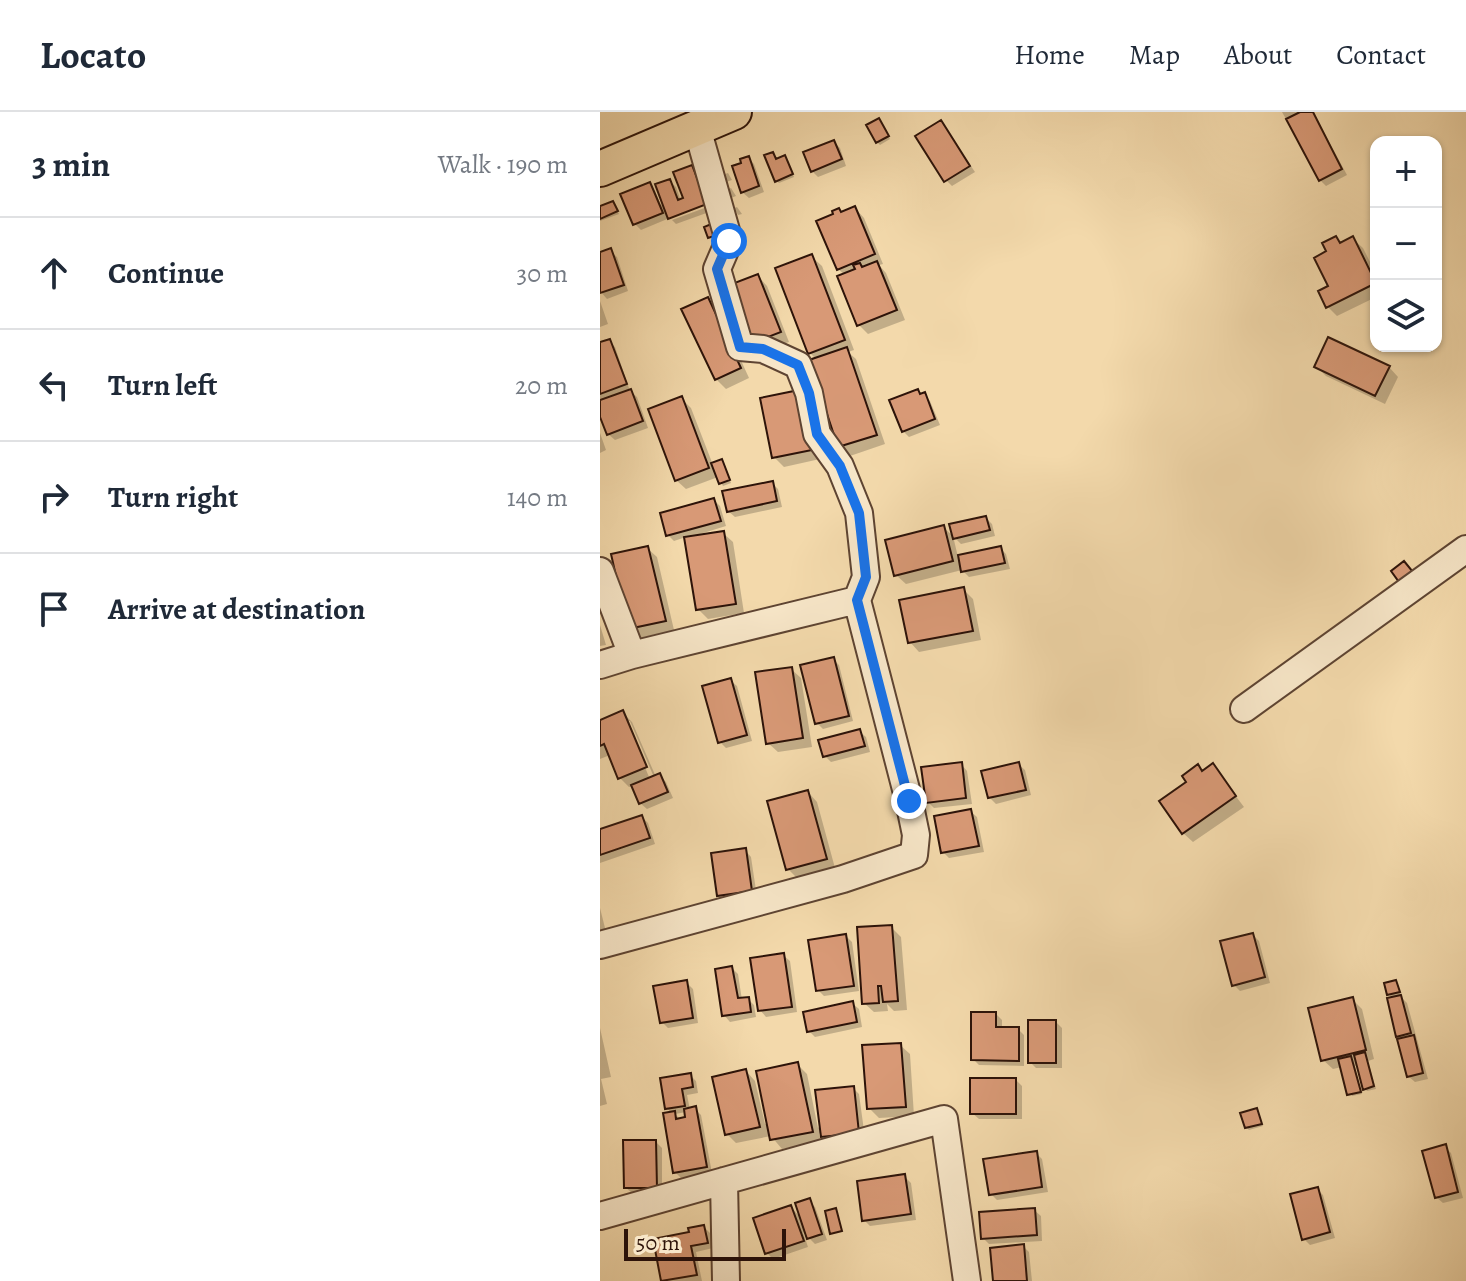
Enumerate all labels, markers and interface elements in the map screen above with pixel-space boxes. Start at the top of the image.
text: Locato [40,29,146,81]
text: Home [1014,36,1085,74]
text: Map [1129,36,1180,74]
text: About [1224,36,1292,74]
text: Contact [1336,36,1426,74]
map controls [1370,136,1442,352]
button: + [1370,136,1442,208]
text: 3 min [32,141,110,188]
text: Walk · 190 m [438,147,568,182]
button: − [1370,208,1442,280]
route start [711,223,747,259]
icon: ahead [32,251,76,295]
text: Continue [108,253,224,293]
text: 30 m [517,256,568,291]
button: layers [1370,280,1442,352]
icon: left [32,363,76,407]
text: Turn left [108,365,217,405]
text: 20 m [515,368,568,403]
icon: right [32,475,76,519]
text: Turn right [108,477,238,517]
text: 140 m [507,480,568,515]
icon: arrive [32,587,76,631]
text: Arrive at destination [108,589,365,629]
route end [891,783,927,819]
scale bar [624,1225,786,1261]
text: 50 m [636,1228,680,1258]

